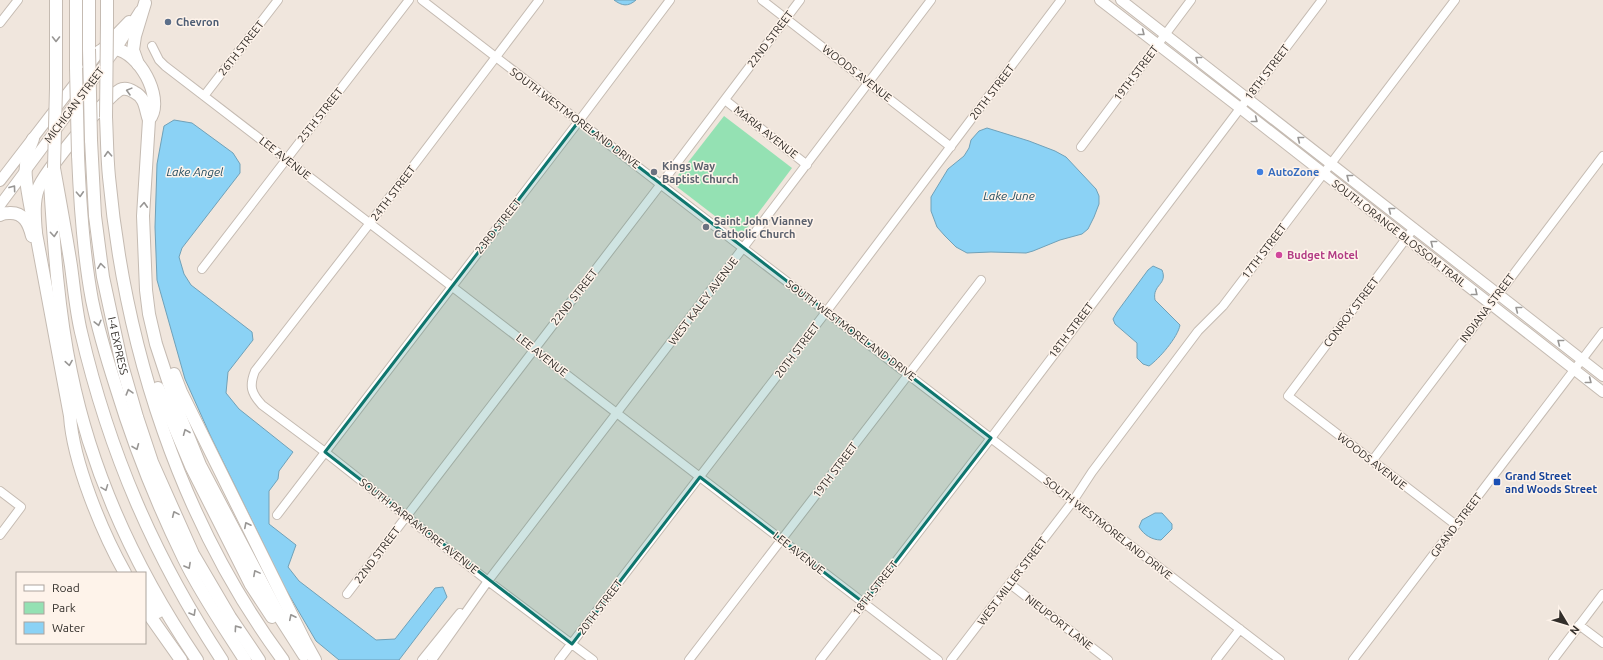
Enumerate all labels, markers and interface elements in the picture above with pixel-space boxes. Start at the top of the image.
street label: 22ND STREET [745,8,795,70]
place label: Chevron [176,16,219,28]
marker: Chevron [163,17,173,27]
street label: 26TH STREET [216,18,266,78]
one-way arrow [1138,28,1145,35]
one-way arrow [52,36,60,42]
street label: WOODS AVENUE [820,42,894,104]
street label: 18TH STREET [1242,42,1292,102]
street label: 19TH STREET [1111,43,1161,103]
one-way arrow [1195,57,1202,64]
street label: 20TH STREET [967,62,1017,122]
street label: MICHIGAN STREET [42,65,106,145]
street label: SOUTH WESTMORELAND DRIVE [508,65,642,171]
street label: 25TH STREET [295,85,345,145]
one-way arrow [125,87,132,96]
street label: MARIA AVENUE [732,103,800,161]
one-way arrow [1250,115,1257,122]
street label: LEE AVENUE [257,134,313,182]
one-way arrow [1298,137,1305,144]
one-way arrow [104,151,112,157]
place label: Kings Way Baptist Church [662,160,738,185]
street label: 24TH STREET [368,163,418,223]
water label: Lake Angel [167,165,224,178]
place label: AutoZone [1268,166,1319,178]
marker: Kings Way Baptist Church [649,167,659,177]
marker: AutoZone [1255,167,1265,177]
one-way arrow [1346,175,1353,182]
street label: SOUTH ORANGE BLOSSOM TRAIL [1330,177,1469,289]
one-way arrow [8,185,15,192]
water label: Lake June [983,189,1035,202]
one-way arrow [75,191,84,197]
street label: 23RD STREET [473,196,523,256]
one-way arrow [140,202,148,208]
one-way arrow [1388,208,1395,215]
place label: Saint John Vianney Catholic Church [714,215,813,240]
street label: 17TH STREET [1239,221,1289,281]
marker: Saint John Vianney Catholic Church [701,222,711,232]
one-way arrow [49,231,58,237]
one-way arrow [1431,241,1438,248]
place label: Budget Motel [1287,249,1359,261]
marker: Budget Motel [1274,250,1284,260]
street label: WEST KALEY AVENUE [666,255,740,347]
one-way arrow [97,263,106,269]
street label: 22ND STREET [548,267,600,327]
street label: INDIANA STREET [1457,271,1517,345]
street label: CONROY STREET [1321,275,1381,349]
street label: SOUTH WESTMORELAND DRIVE [784,277,918,383]
one-way arrow [1470,288,1477,295]
street label: 18TH STREET [1046,300,1096,360]
one-way arrow [1515,307,1522,314]
street label: I-4 EXPRESS [106,316,131,376]
one-way arrow [93,319,102,326]
street label: 20TH STREET [772,320,822,380]
street label: LEE AVENUE [514,331,570,379]
one-way arrow [1557,340,1564,347]
one-way arrow [64,360,73,366]
one-way arrow [1584,376,1591,383]
one-way arrow [126,389,134,396]
one-way arrow [183,428,191,435]
street label: WOODS AVENUE [1335,430,1409,492]
street label: 19TH STREET [810,440,860,500]
one-way arrow [131,444,139,451]
place label: Grand Street and Woods Street [1505,470,1597,495]
street label: SOUTH WESTMORELAND DRIVE [1042,474,1174,582]
street label: SOUTH PARRAMORE AVENUE [357,476,481,576]
marker: Grand Street and Woods Street [1492,477,1502,487]
one-way arrow [101,484,109,491]
street label: GRAND STREET [1428,491,1484,559]
one-way arrow [172,511,180,519]
one-way arrow [244,522,252,530]
street label: 22ND STREET [352,524,402,586]
street label: LEE AVENUE [771,529,827,577]
street label: WEST MILLER STREET [975,535,1049,627]
street label: 18TH STREET [850,558,900,618]
one-way arrow [183,562,190,569]
one-way arrow [253,570,261,578]
legend [16,572,146,644]
street label: 20TH STREET [575,577,625,637]
text: Road [52,581,80,594]
street label: NIEUPORT LANE [1023,592,1095,652]
text: Park [52,601,76,614]
north arrow [1547,604,1587,644]
one-way arrow [189,609,196,616]
one-way arrow [289,613,297,621]
text: Water [52,621,85,634]
text: N [1568,623,1582,637]
one-way arrow [234,625,242,632]

